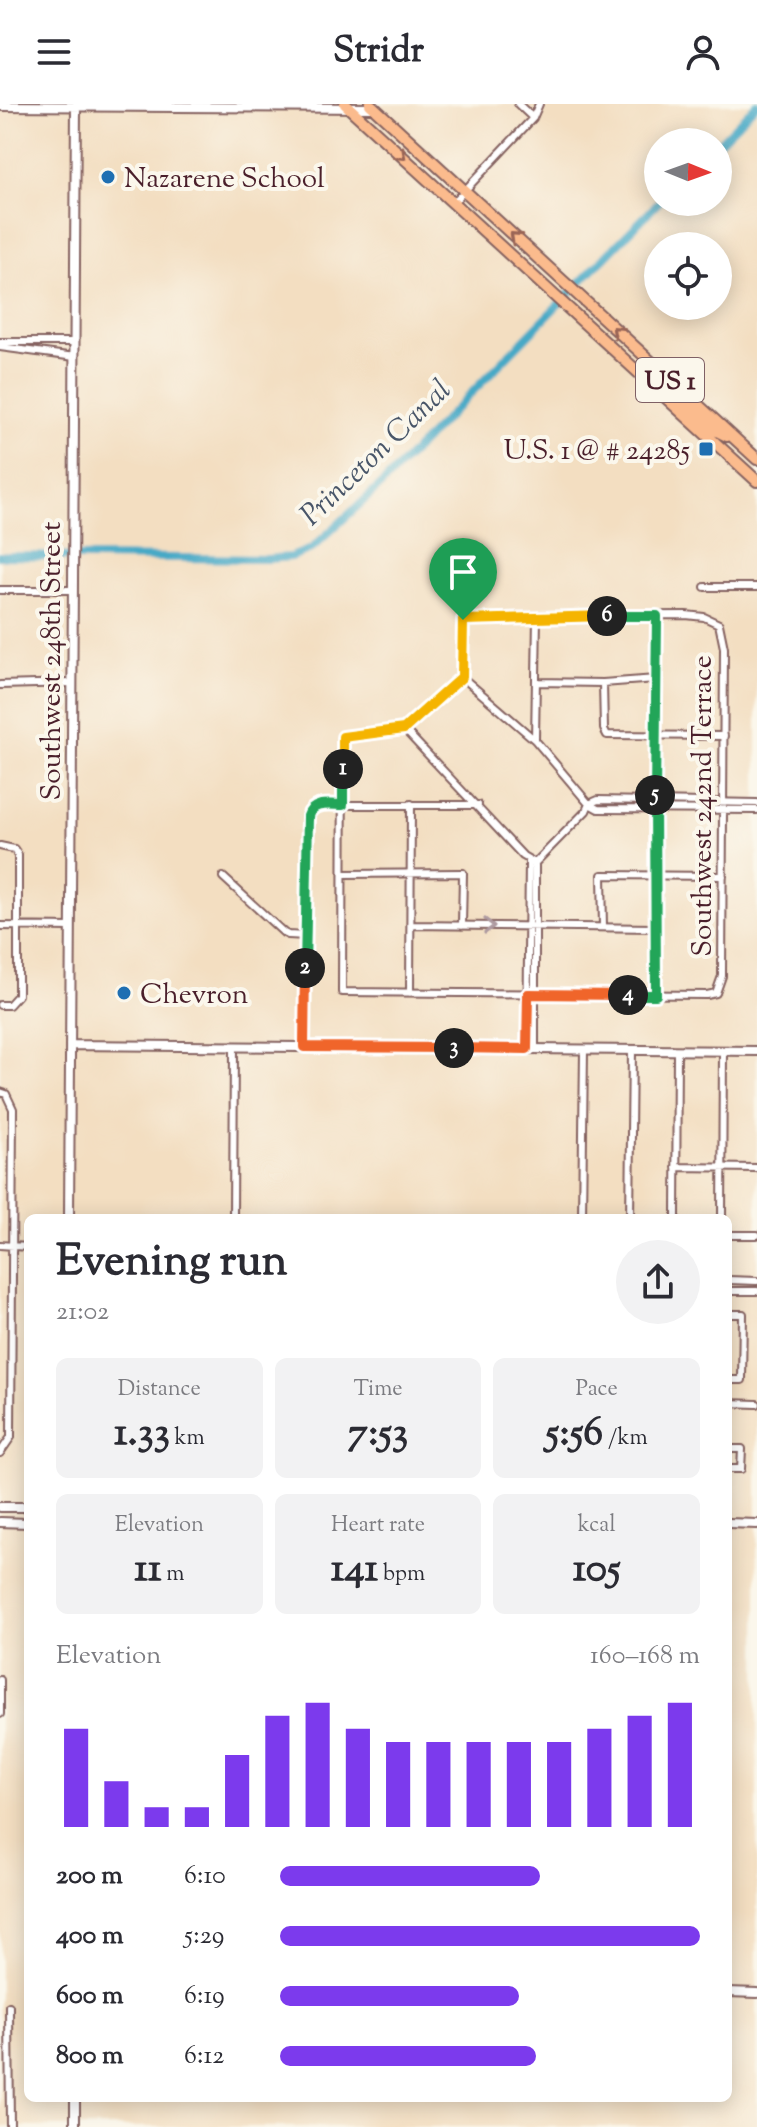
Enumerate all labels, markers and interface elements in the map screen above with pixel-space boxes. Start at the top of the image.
text: Stridr [333,26,424,78]
icon: menu [32,30,76,74]
icon: person [681,30,725,74]
north arrow [644,128,732,216]
map controls [644,128,732,320]
one-way arrow [392,146,406,161]
place label: Nazarene School [124,160,325,200]
marker: Nazarene School [99,168,117,186]
button: locate [644,232,732,320]
one-way arrow [509,233,524,247]
one-way arrow [612,326,626,340]
road number: US 1 [636,358,704,402]
water label: Princeton Canal [292,371,462,537]
place label: U.S. 1 @ # 24285 [504,432,690,472]
marker: U.S. 1 @ # 24285 [697,440,715,458]
street label: Southwest 248th Street [33,521,73,801]
pin [429,538,497,620]
icon: arrive [441,550,485,594]
pin: 6 [587,596,627,636]
text: 6 [602,600,612,632]
street label: Southwest 242nd Terrace [684,655,724,957]
pin: 1 [323,749,363,789]
text: 1 [339,753,347,785]
pin: 5 [635,775,675,815]
text: 5 [651,779,659,811]
one-way arrow [483,917,496,935]
pin: 2 [285,948,325,988]
text: 2 [300,952,310,984]
pin: 4 [608,975,648,1015]
place label: Chevron [140,976,248,1016]
text: 4 [622,979,634,1011]
marker: Chevron [115,984,133,1002]
pin: 3 [434,1028,474,1068]
text: 3 [450,1032,458,1064]
text: Evening run [56,1232,288,1295]
button: share [616,1240,700,1324]
text: 21:02 [56,1294,109,1331]
text: Distance [118,1374,201,1406]
text: Time [354,1374,402,1406]
text: Pace [576,1374,618,1406]
text: 1.33 [114,1406,170,1463]
text: 7:53 [348,1406,408,1463]
text: 5:56 [546,1406,603,1463]
text: km [170,1423,205,1455]
text: /km [603,1423,648,1455]
text: Elevation [115,1510,204,1542]
text: Heart rate [331,1510,425,1542]
text: kcal [578,1510,616,1542]
text: 11 [134,1542,161,1599]
text: 141 [331,1542,378,1599]
text: 105 [573,1542,621,1599]
text: m [161,1559,184,1591]
text: bpm [378,1559,425,1591]
text: Elevation [56,1638,161,1675]
text: 160–168 m [590,1638,700,1675]
text: 200 m [56,1858,123,1895]
text: 6:10 [184,1858,226,1895]
text: 400 m [56,1918,123,1955]
text: 5:29 [184,1918,224,1955]
text: 600 m [56,1978,123,2015]
text: 6:19 [184,1978,225,2015]
text: 800 m [56,2038,124,2075]
text: 6:12 [184,2038,224,2075]

